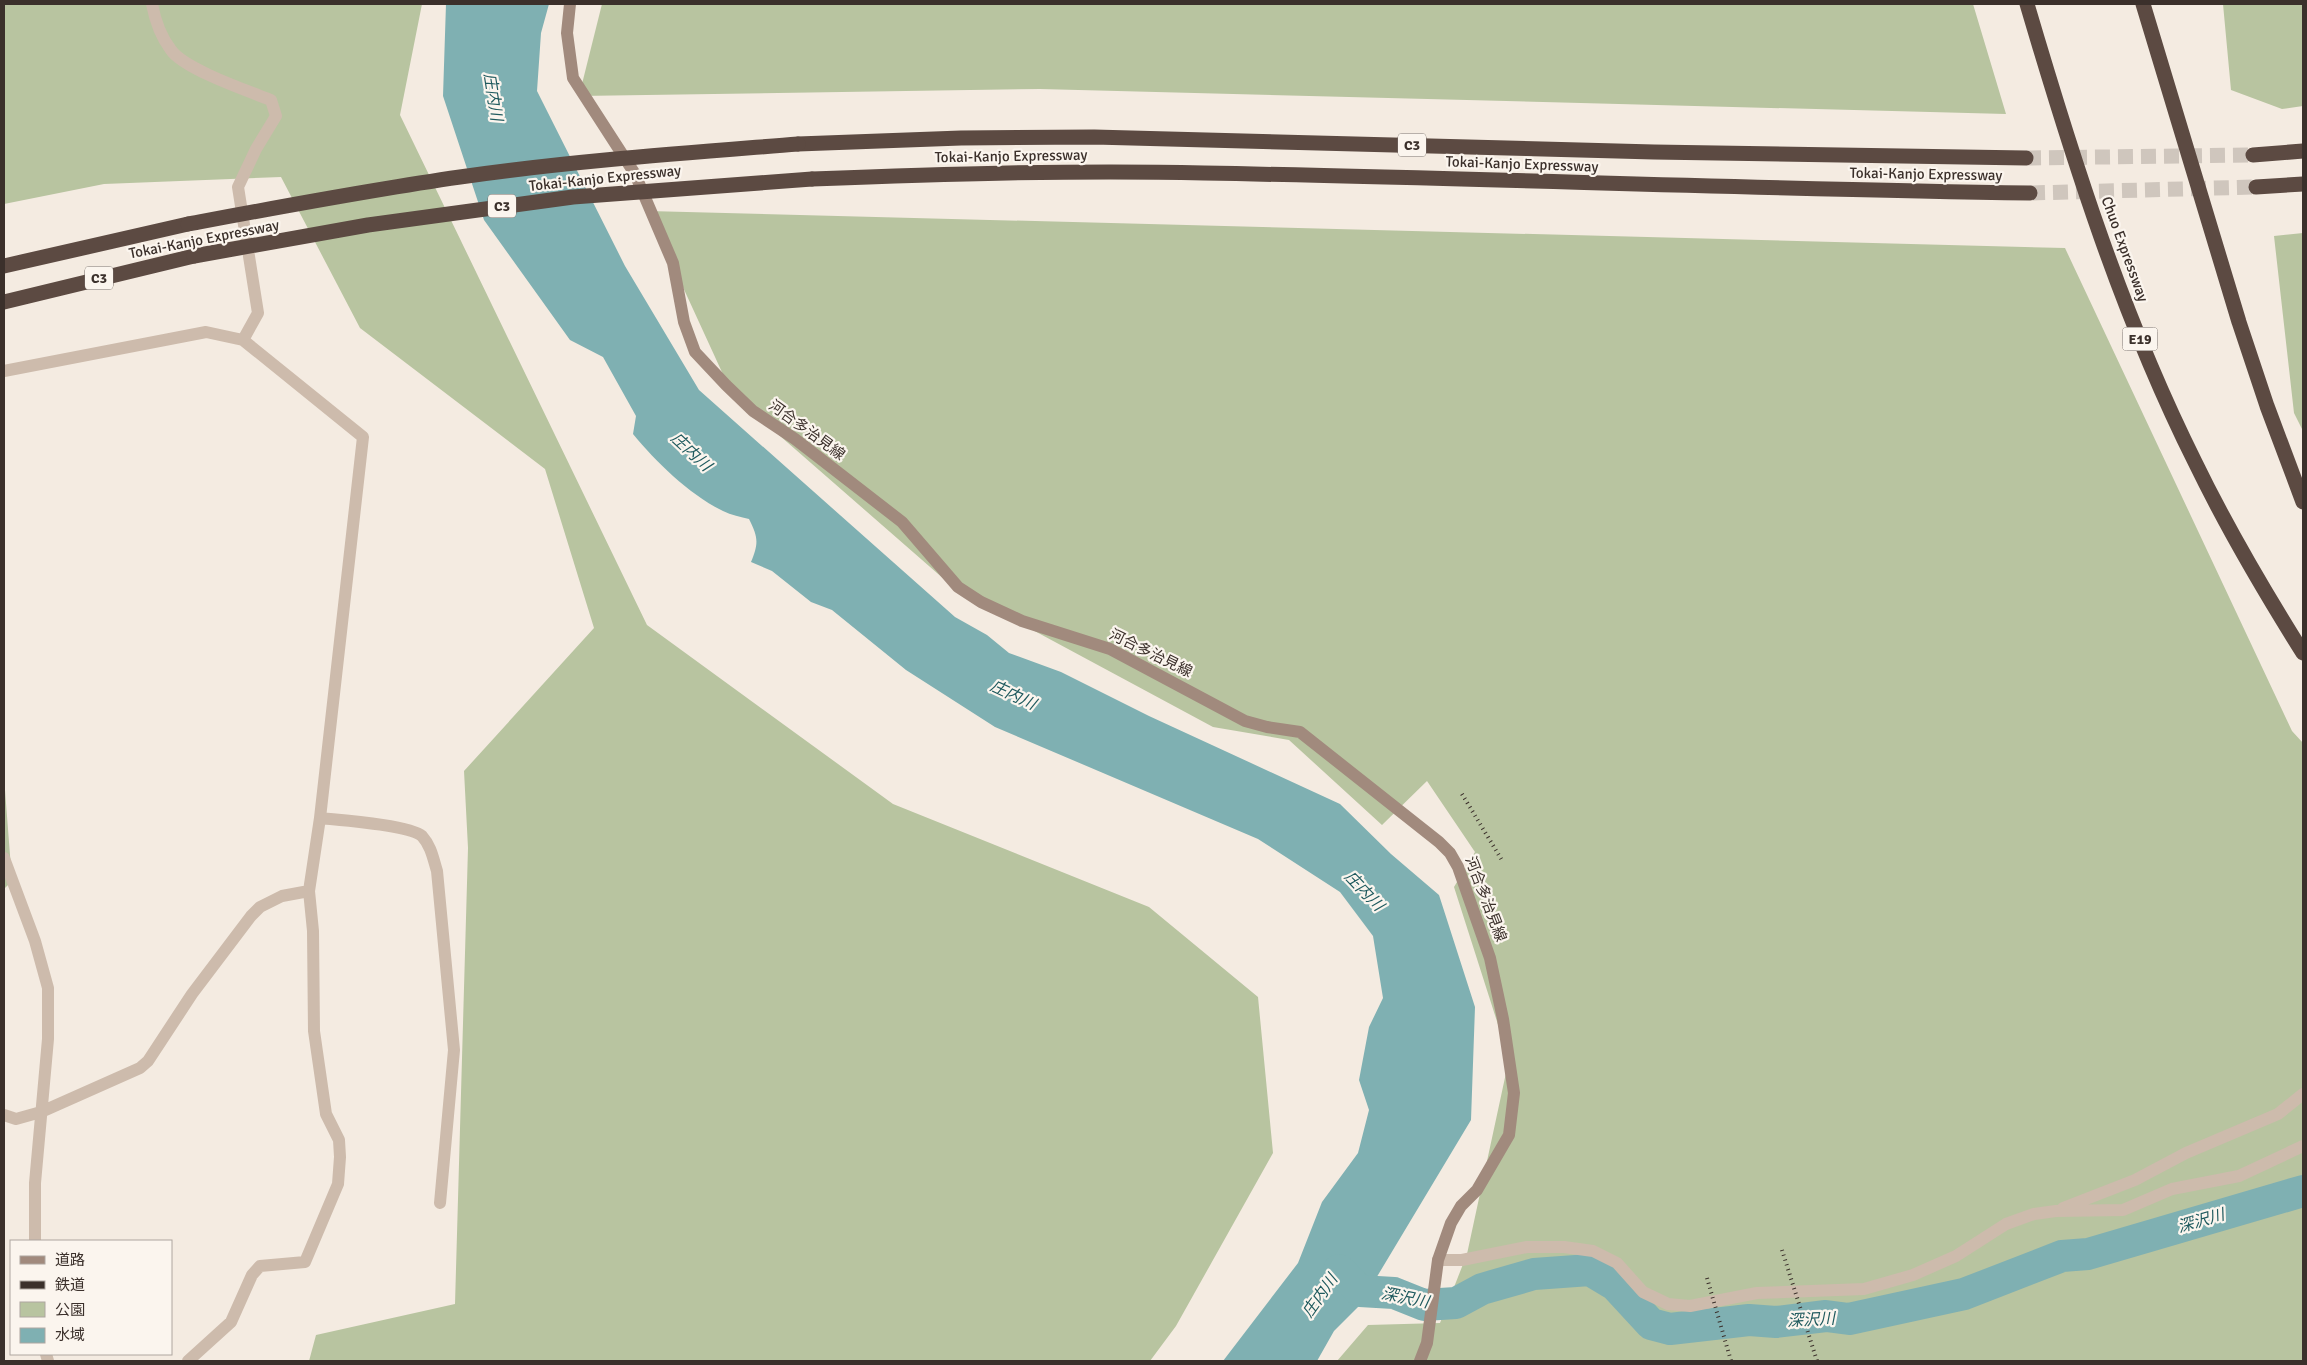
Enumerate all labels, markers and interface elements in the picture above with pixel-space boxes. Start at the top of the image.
water label: 庄内川 [479,72,507,124]
road number: C3 [1398,134,1426,156]
street label: Tokai-Kanjo Expressway [934,146,1088,166]
street label: Tokai-Kanjo Expressway [1445,152,1599,176]
street label: Tokai-Kanjo Expressway [528,161,682,195]
street label: Tokai-Kanjo Expressway [1849,164,2003,184]
street label: Chuo Expressway [2098,194,2152,304]
road number: C3 [488,195,516,218]
street label: Tokai-Kanjo Expressway [127,216,281,262]
road number: C3 [85,266,113,290]
road number: E19 [2122,328,2158,350]
street label: 河合多治見線 [765,396,849,464]
water label: 庄内川 [667,428,717,477]
street label: 河合多治見線 [1107,625,1195,681]
water label: 庄内川 [987,676,1041,715]
street label: 河合多治見線 [1461,854,1511,944]
water label: 庄内川 [1340,867,1389,917]
water label: 深沢川 [2175,1204,2229,1237]
legend [10,1240,172,1355]
text: 道路 [55,1251,85,1269]
water label: 庄内川 [1298,1269,1343,1321]
text: 鉄道 [55,1276,85,1294]
water label: 深沢川 [1380,1284,1432,1313]
text: 公園 [55,1301,85,1319]
water label: 深沢川 [1787,1309,1837,1331]
text: 水域 [55,1326,85,1344]

